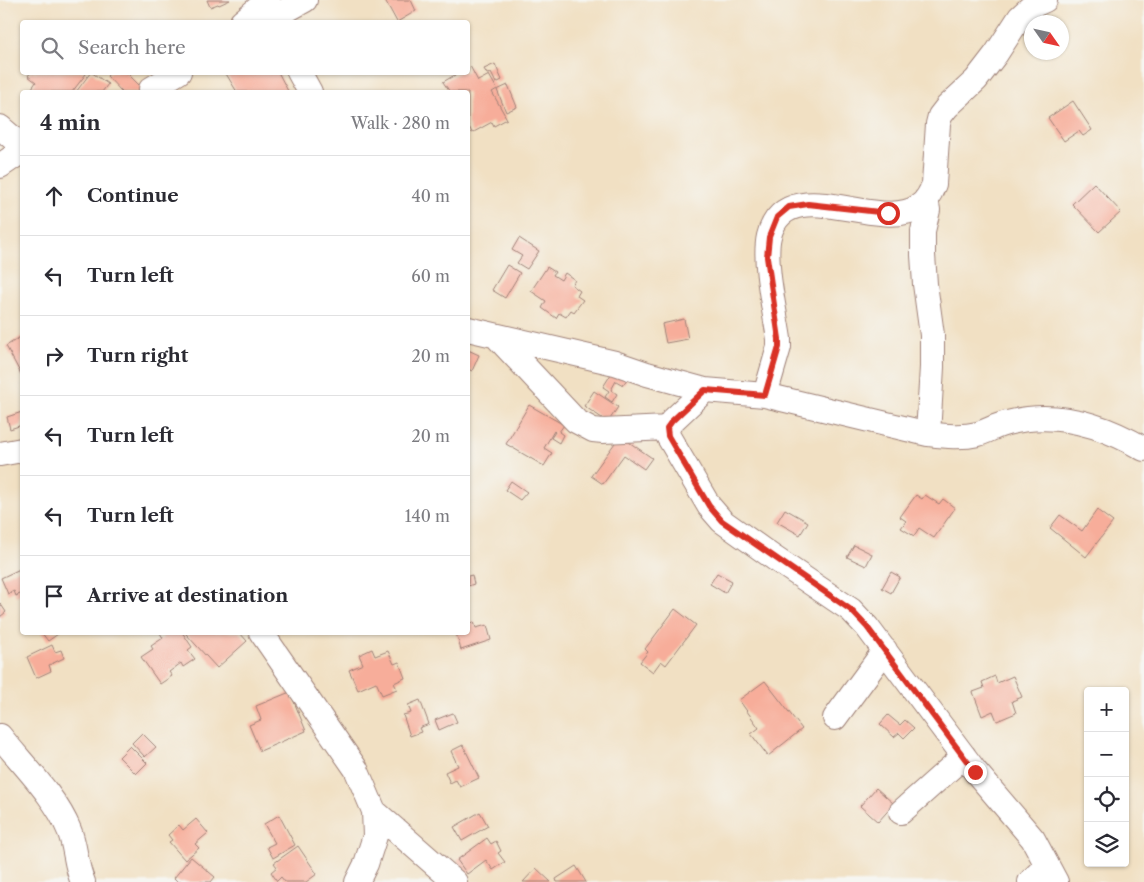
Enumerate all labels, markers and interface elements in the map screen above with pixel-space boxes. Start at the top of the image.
north arrow [1024,15,1069,60]
search box [20,20,470,75]
icon: search [38,34,66,62]
text: Search here [78,36,186,59]
text: 4 min [40,110,101,135]
text: Walk · 280 m [351,113,450,133]
icon: ahead [40,182,68,210]
text: Continue [87,184,179,207]
text: 40 m [411,186,450,206]
route start [877,202,900,225]
icon: left [40,262,68,290]
text: Turn left [87,264,174,287]
text: 60 m [411,266,450,286]
icon: right [40,342,68,370]
text: Turn right [87,344,188,367]
text: 20 m [411,346,450,366]
icon: left [40,422,68,450]
text: Turn left [87,424,174,447]
text: 20 m [411,426,450,446]
icon: left [40,502,68,530]
text: Turn left [87,504,174,527]
text: 140 m [405,506,450,526]
icon: arrive [40,582,68,610]
text: Arrive at destination [87,584,288,607]
map controls [1084,687,1129,867]
button: + [1084,687,1129,732]
button: − [1084,732,1129,777]
route end [964,761,987,784]
button: locate [1084,777,1129,822]
button: layers [1084,822,1129,867]

